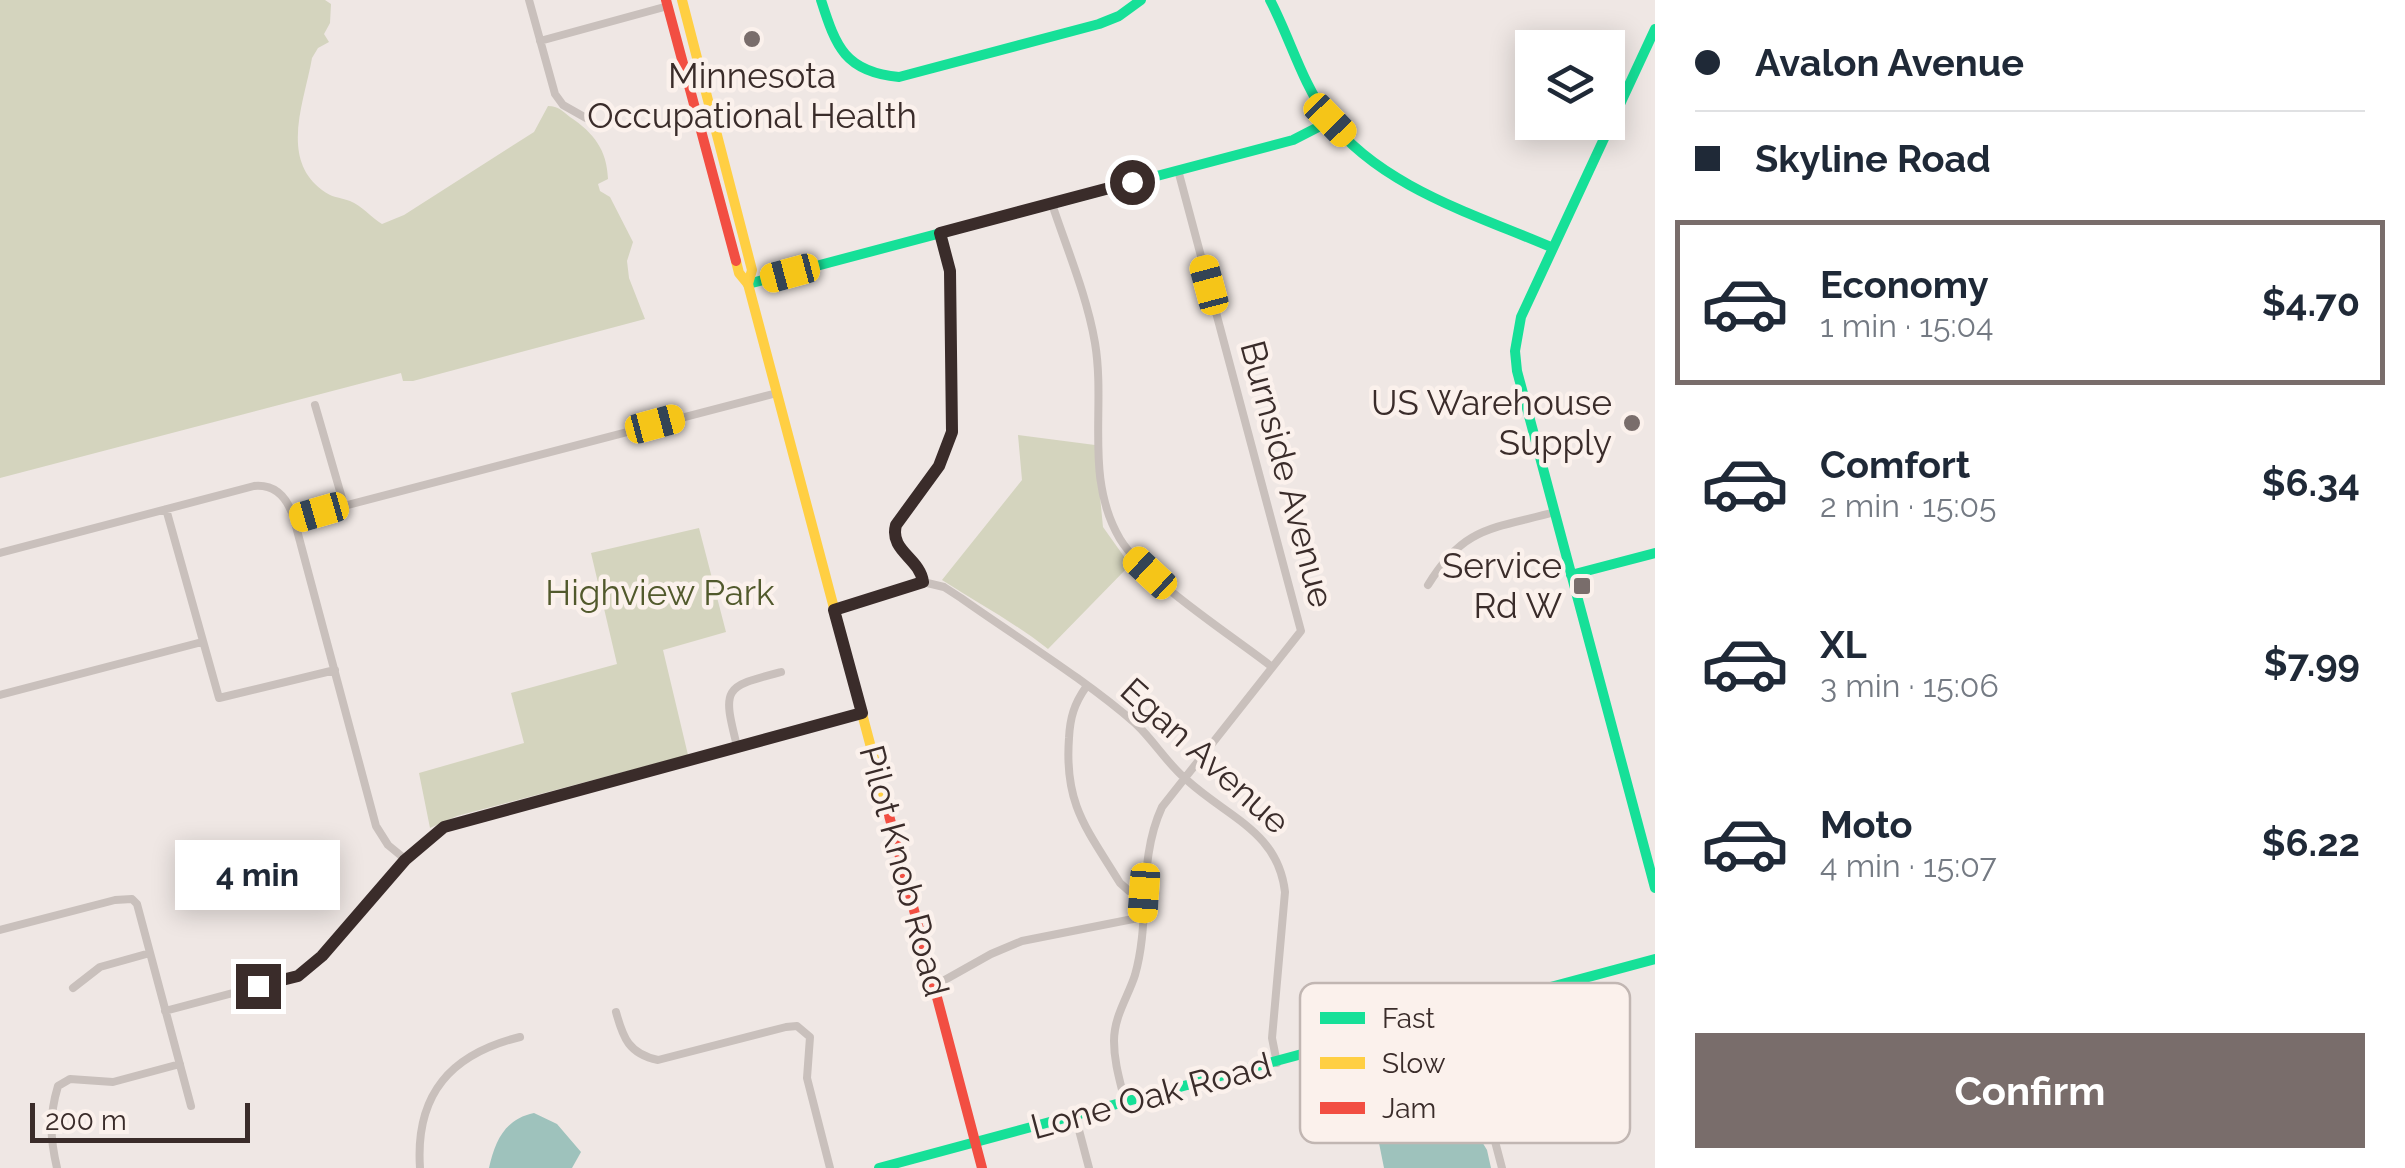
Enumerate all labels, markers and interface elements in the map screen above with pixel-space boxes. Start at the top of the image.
marker: Minnesota Occupational Health [741,28,763,50]
map controls [1515,30,1625,140]
button: layers [1515,30,1625,140]
text: Avalon Avenue [1755,40,2024,85]
place label: Minnesota Occupational Health [587,55,917,136]
car [1298,88,1362,152]
text: Skyline Road [1755,136,1991,181]
route start [1110,160,1155,205]
car [757,251,823,295]
car [1187,252,1231,318]
icon: car [1700,258,1790,348]
text: Economy [1820,262,1989,307]
text: $4.70 [2262,280,2360,325]
text: 1 min · 15:04 [1820,307,1993,344]
street label: Burnside Avenue [1232,336,1343,612]
place label: US Warehouse Supply [1371,382,1612,463]
car [622,402,688,446]
marker: US Warehouse Supply [1621,412,1643,434]
icon: car [1700,438,1790,528]
text: Comfort [1820,442,1970,487]
text: $6.34 [2261,460,2360,505]
text: 2 min · 15:05 [1820,487,1996,524]
car [286,489,352,535]
car [1118,542,1182,604]
place label: Service Rd W [1442,545,1562,626]
park label: Highview Park [545,572,775,613]
marker: Service Rd W [1571,575,1593,597]
icon: car [1700,618,1790,708]
text: XL [1820,622,1867,667]
text: $7.99 [2263,640,2360,685]
text: 3 min · 15:06 [1820,667,1999,704]
street label: Egan Avenue [1113,669,1298,842]
street label: Pilot Knob Road [851,741,958,1001]
icon: car [1700,798,1790,888]
text: Moto [1820,802,1913,847]
text: $6.22 [2261,820,2360,865]
callout: 4 min [176,841,340,911]
text: 4 min · 15:07 [1820,847,1997,884]
text: 4 min [216,856,299,893]
car [1127,862,1161,924]
route end [236,964,281,1009]
legend [1300,983,1630,1143]
text: Fast [1382,1002,1435,1035]
button: Confirm [1695,1033,2365,1148]
street label: Lone Oak Road [1026,1044,1276,1147]
text: Slow [1382,1047,1446,1080]
text: Jam [1382,1092,1436,1125]
scale bar [30,1098,250,1142]
text: 200 m [45,1104,127,1137]

